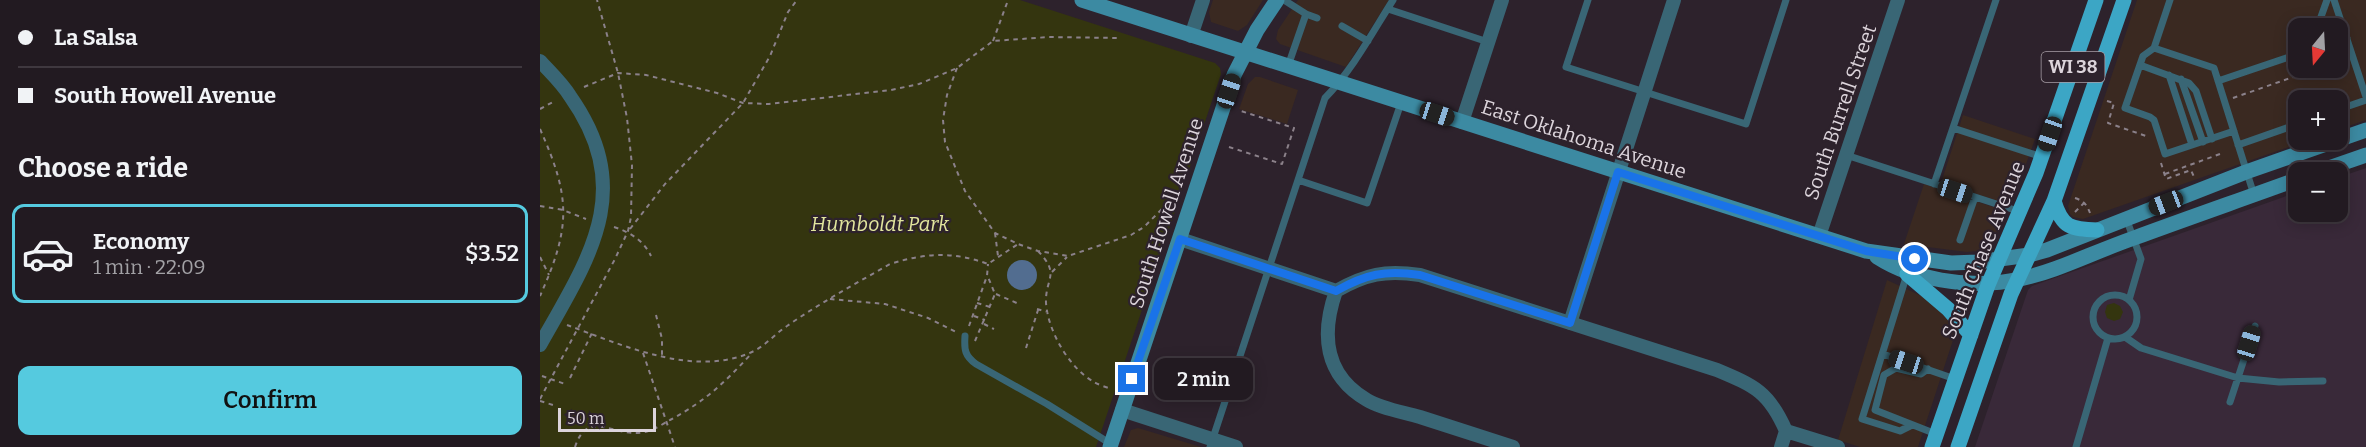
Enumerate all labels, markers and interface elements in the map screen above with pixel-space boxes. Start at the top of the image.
north arrow [2288,18,2348,78]
map controls [2288,18,2348,222]
street label: South Burrell Street [1799,21,1881,203]
text: La Salsa [54,24,138,51]
road number: WI 38 [2042,52,2104,82]
car [1215,71,1243,111]
text: South Howell Avenue [54,82,276,109]
button: + [2288,90,2348,150]
street label: East Oklahoma Avenue [1478,94,1690,184]
car [1417,100,1457,128]
car [2036,114,2064,154]
street label: South Howell Avenue [1124,115,1208,311]
text: Choose a ride [18,152,188,184]
street label: South Chase Avenue [1936,158,2030,342]
button: − [2288,162,2348,222]
car [1935,177,1975,205]
car [2146,188,2186,218]
park label: Humboldt Park [811,212,949,236]
icon: car [21,227,75,281]
text: Economy [93,228,189,255]
text: $3.52 [465,240,519,267]
route start [1901,245,1928,272]
text: 1 min · 22:09 [93,255,206,279]
car [2235,323,2263,363]
car [1886,348,1926,376]
callout: 2 min [1153,358,1252,400]
route end [1118,365,1145,392]
button: Confirm [18,366,522,435]
text: 2 min [1177,367,1230,391]
scale bar [558,405,656,432]
text: 50 m [567,409,604,428]

